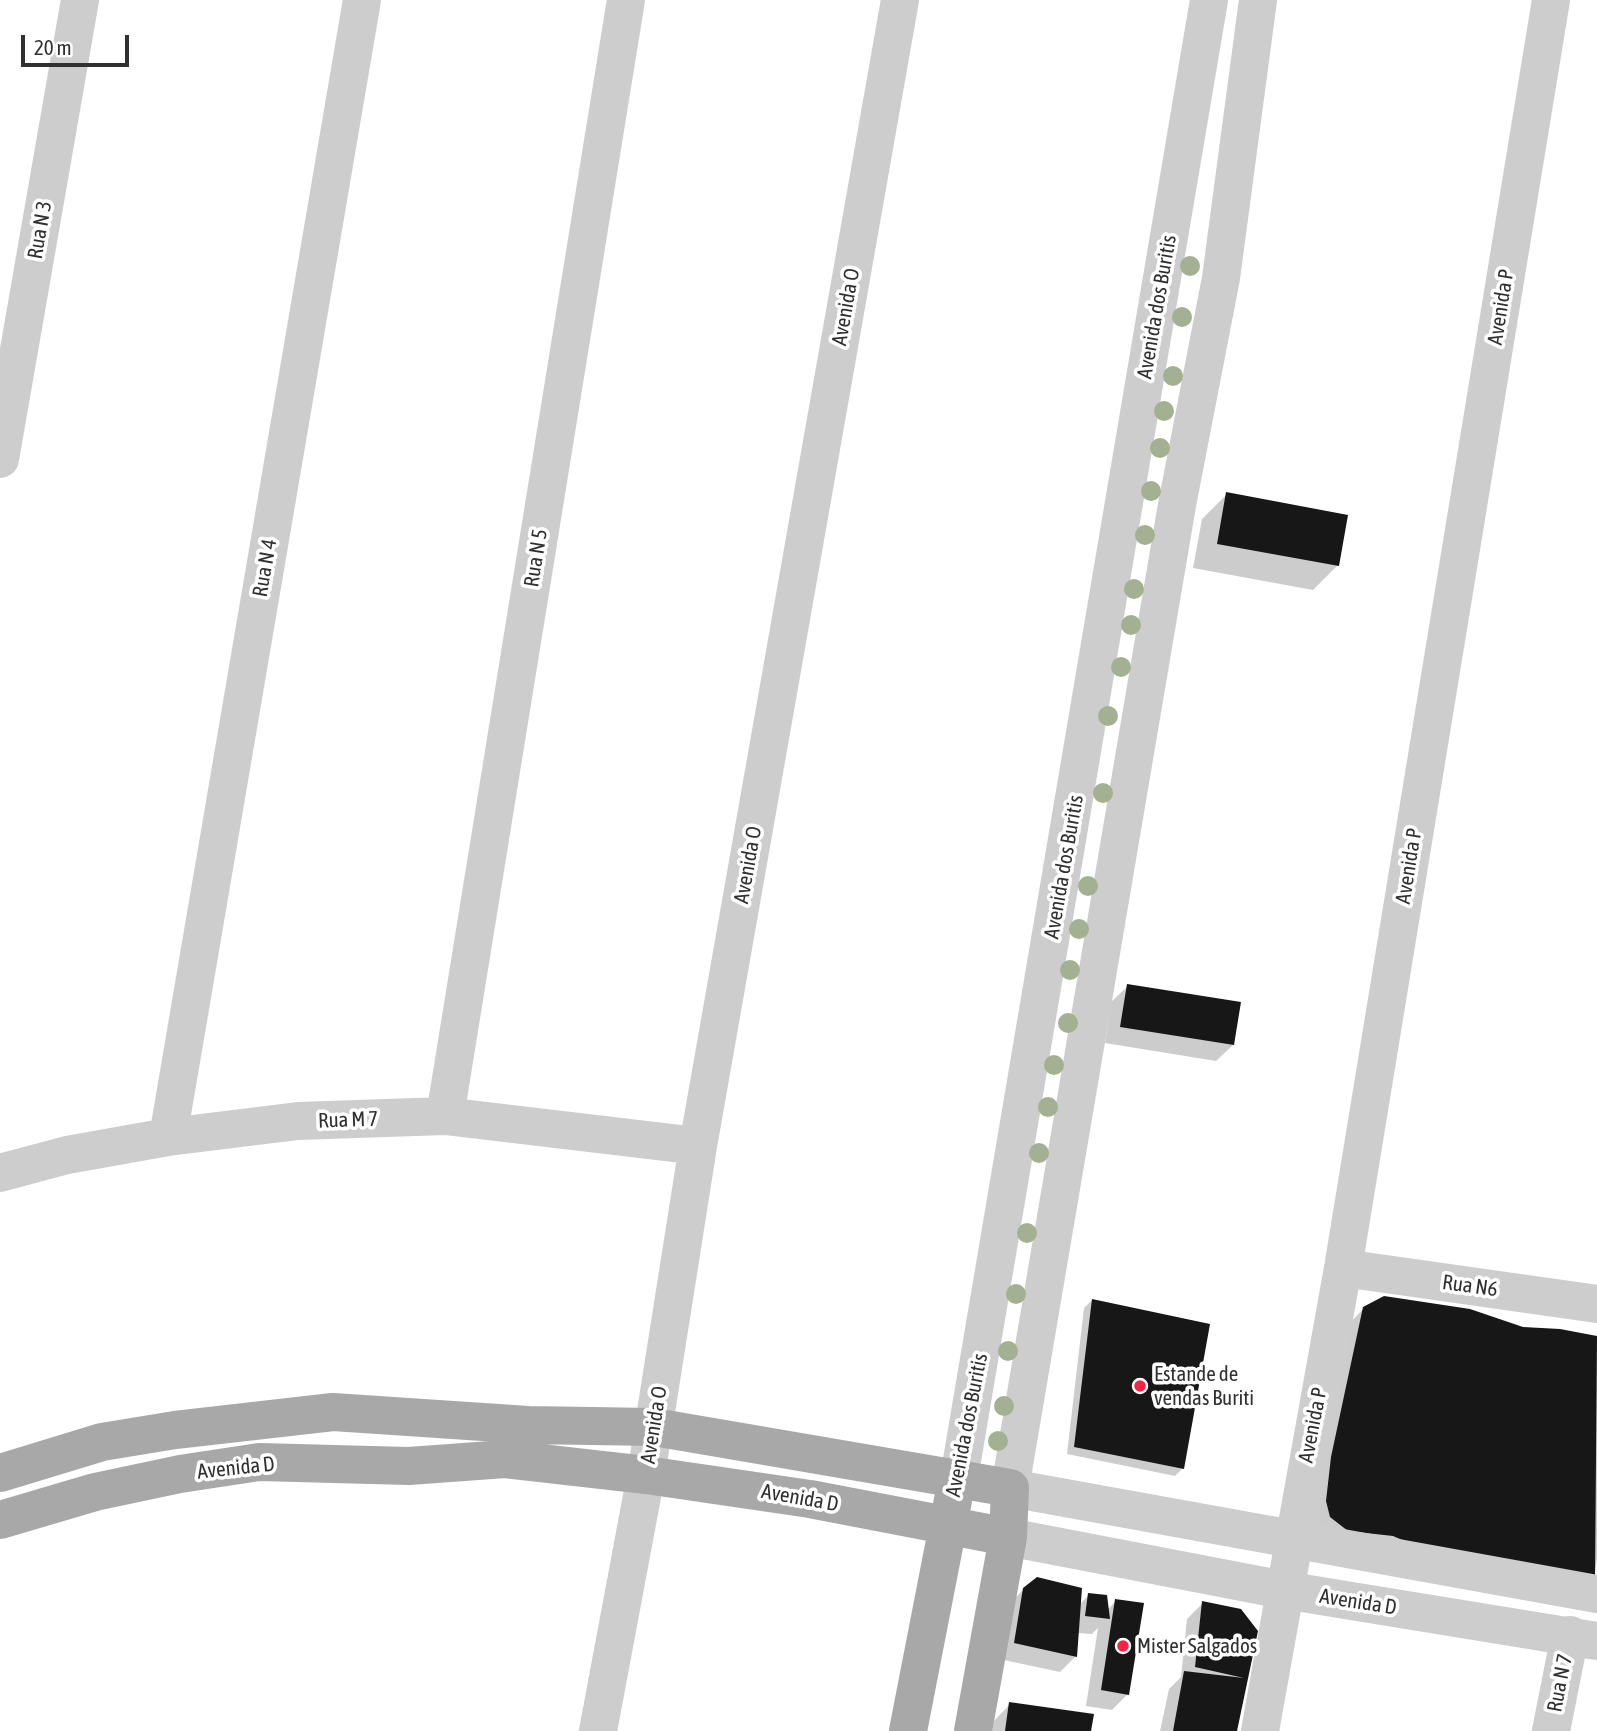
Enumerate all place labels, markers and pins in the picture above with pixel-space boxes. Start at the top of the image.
place label: Estande de vendas Buriti [1154,1361,1254,1411]
marker: Estande de vendas Buriti [1132,1378,1148,1394]
place label: Mister Salgados [1137,1633,1257,1659]
marker: Mister Salgados [1115,1638,1131,1654]

